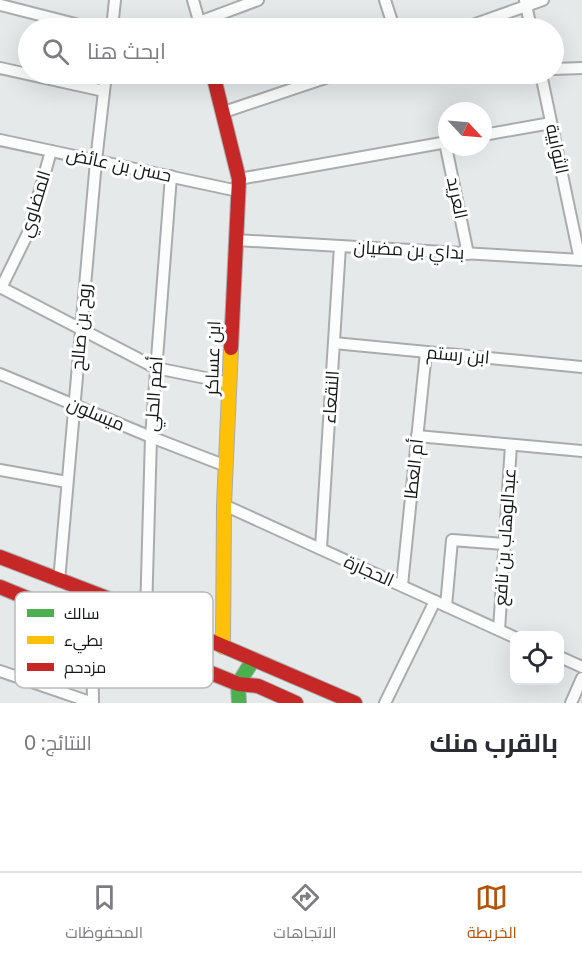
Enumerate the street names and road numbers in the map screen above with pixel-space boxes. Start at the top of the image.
street label: الثوابية [541,122,573,176]
street label: حسن بن عائض [65,143,173,187]
street label: المضاوي [14,168,58,241]
street label: العريد [442,175,472,221]
street label: بداي بن مضيان [353,236,465,267]
street label: روح بن صالح [66,282,97,372]
street label: ابن عساكر [201,320,225,397]
street label: ابن رستم [425,341,491,370]
street label: أضم الحلي [140,355,171,433]
street label: النقعاء [318,370,343,424]
street label: ميسلون [64,392,128,436]
street label: أم العطا [400,438,429,500]
street label: عبدالوهاب بن نافع [489,467,522,607]
street label: الحجارة [341,550,397,592]

